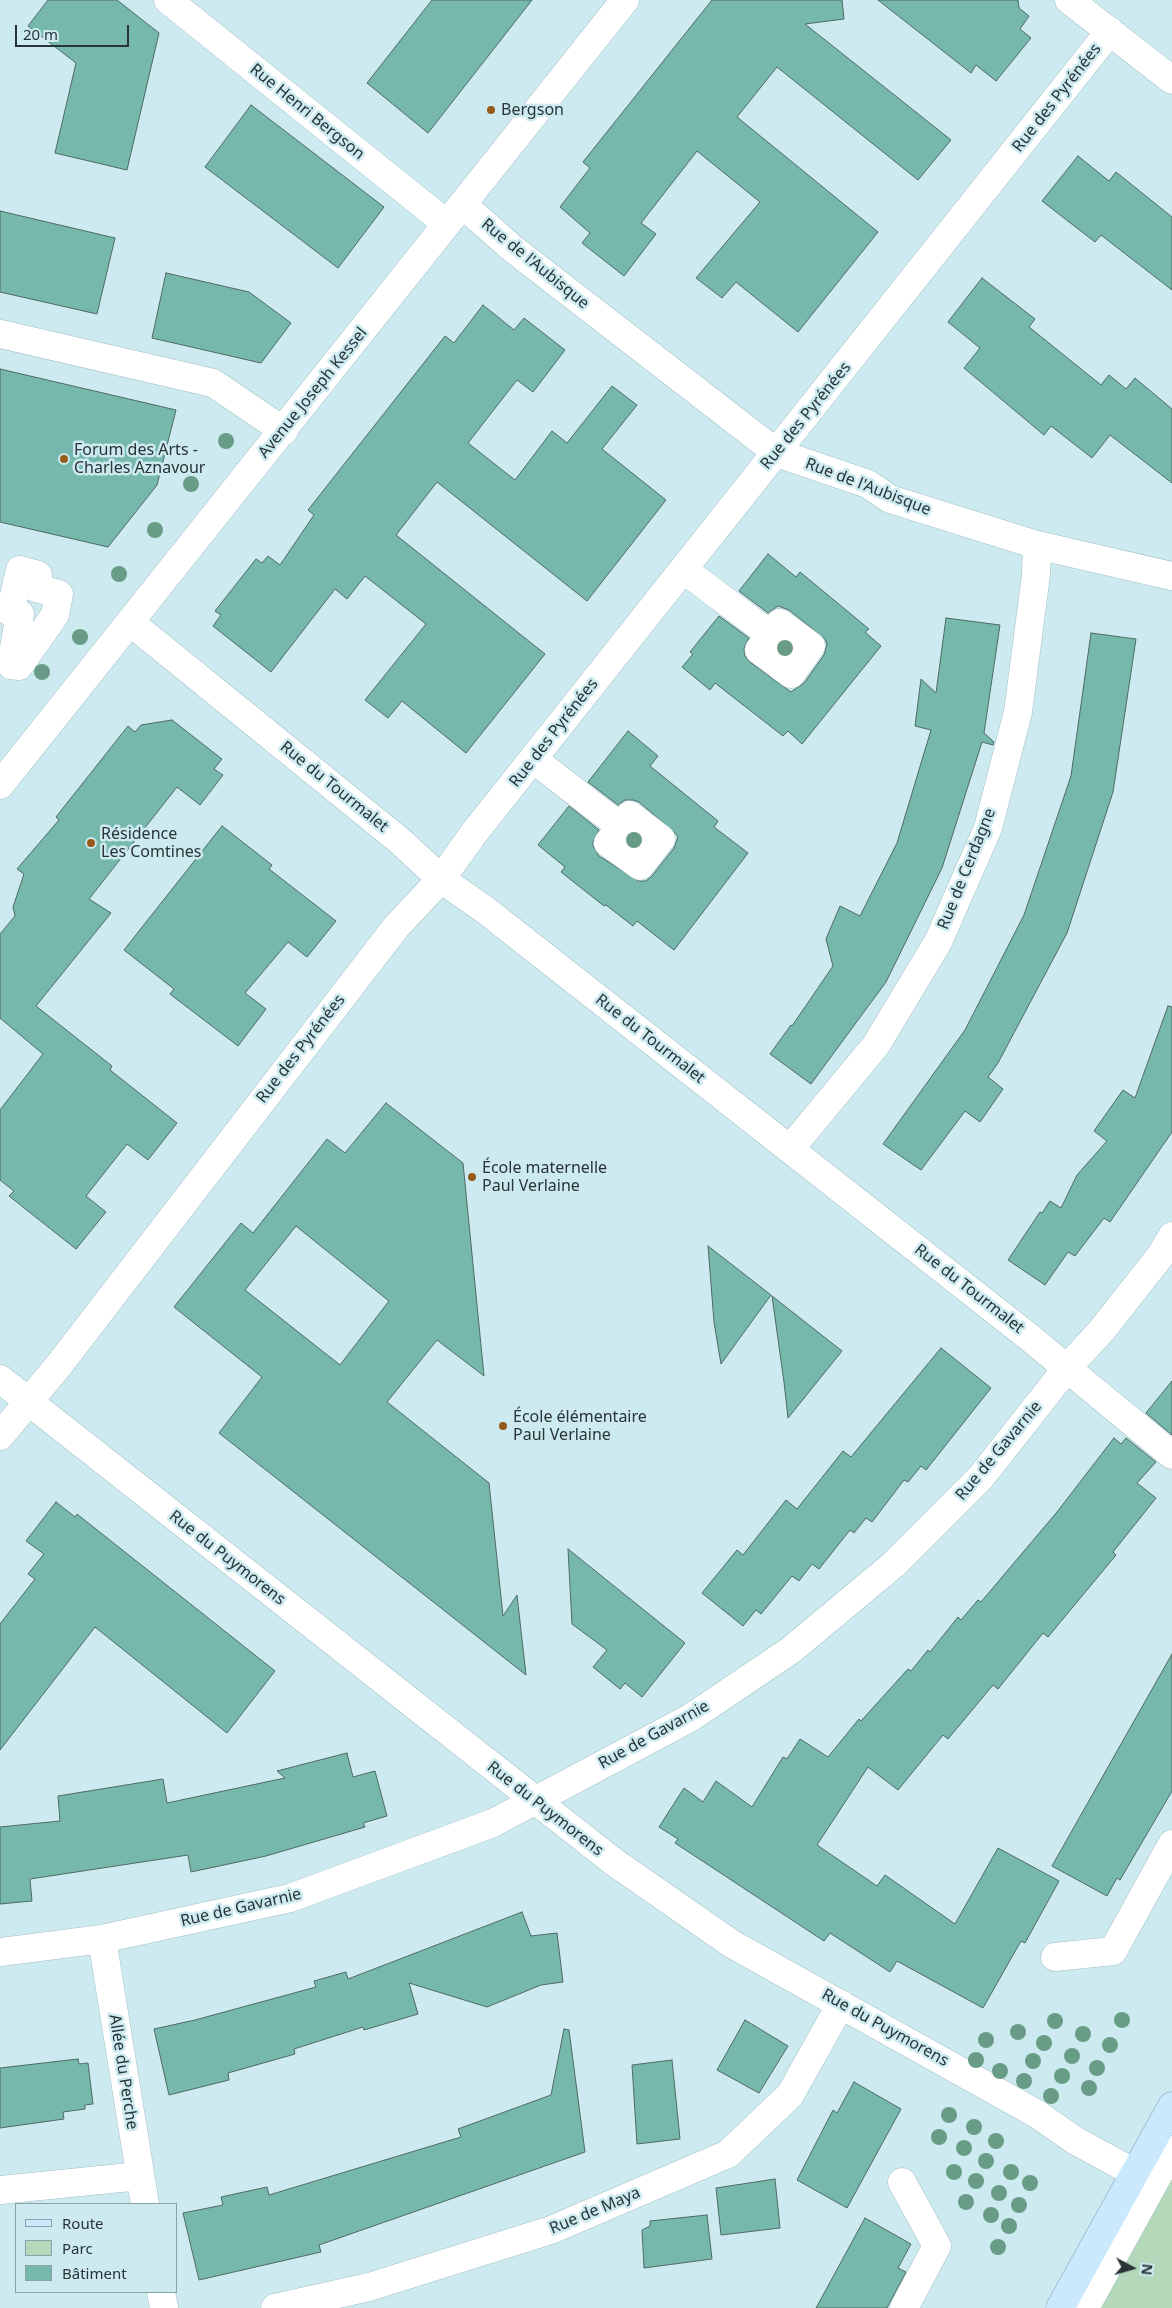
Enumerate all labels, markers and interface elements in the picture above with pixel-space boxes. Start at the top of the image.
scale bar [18,15,131,47]
text: 20 m [23,24,58,44]
street label: Rue des Pyrénées [1009,40,1105,156]
street label: Rue Henri Bergson [246,60,368,164]
place label: Bergson [501,100,564,120]
marker: Bergson [485,104,497,116]
street label: Rue de l'Aubisque [477,215,593,313]
street label: Avenue Joseph Kessel [254,324,372,462]
street label: Rue des Pyrénées [757,358,855,474]
place label: Forum des Arts - Charles Aznavour [74,440,205,478]
marker: Forum des Arts - Charles Aznavour [58,453,70,465]
street label: Rue de l'Aubisque [802,454,934,520]
street label: Rue des Pyrénées [506,675,602,791]
street label: Rue du Tourmalet [276,737,392,837]
street label: Rue de Cerdagne [934,806,1000,932]
place label: Résidence Les Comtines [101,824,201,862]
marker: Résidence Les Comtines [85,837,97,849]
street label: Rue du Tourmalet [591,990,709,1088]
street label: Rue des Pyrénées [253,991,349,1107]
place label: École maternelle Paul Verlaine [482,1158,607,1196]
marker: École maternelle Paul Verlaine [466,1171,478,1183]
street label: Rue du Tourmalet [910,1240,1028,1338]
street label: Rue de Gavarnie [952,1398,1046,1504]
place label: École élémentaire Paul Verlaine [513,1407,647,1445]
marker: École élémentaire Paul Verlaine [497,1420,509,1432]
street label: Rue du Puymorens [165,1507,289,1609]
street label: Rue de Gavarnie [595,1697,713,1773]
street label: Rue du Puymorens [483,1758,607,1860]
street label: Rue de Gavarnie [179,1885,303,1931]
street label: Rue du Puymorens [818,1985,952,2071]
street label: Allée du Perche [104,2013,142,2131]
street label: Rue de Maya [547,2183,643,2239]
legend [15,2203,178,2293]
text: Route [62,2213,104,2233]
text: Parc [62,2238,93,2258]
north arrow [1107,2243,1157,2293]
text: Bâtiment [62,2263,127,2283]
text: N [1137,2263,1157,2276]

